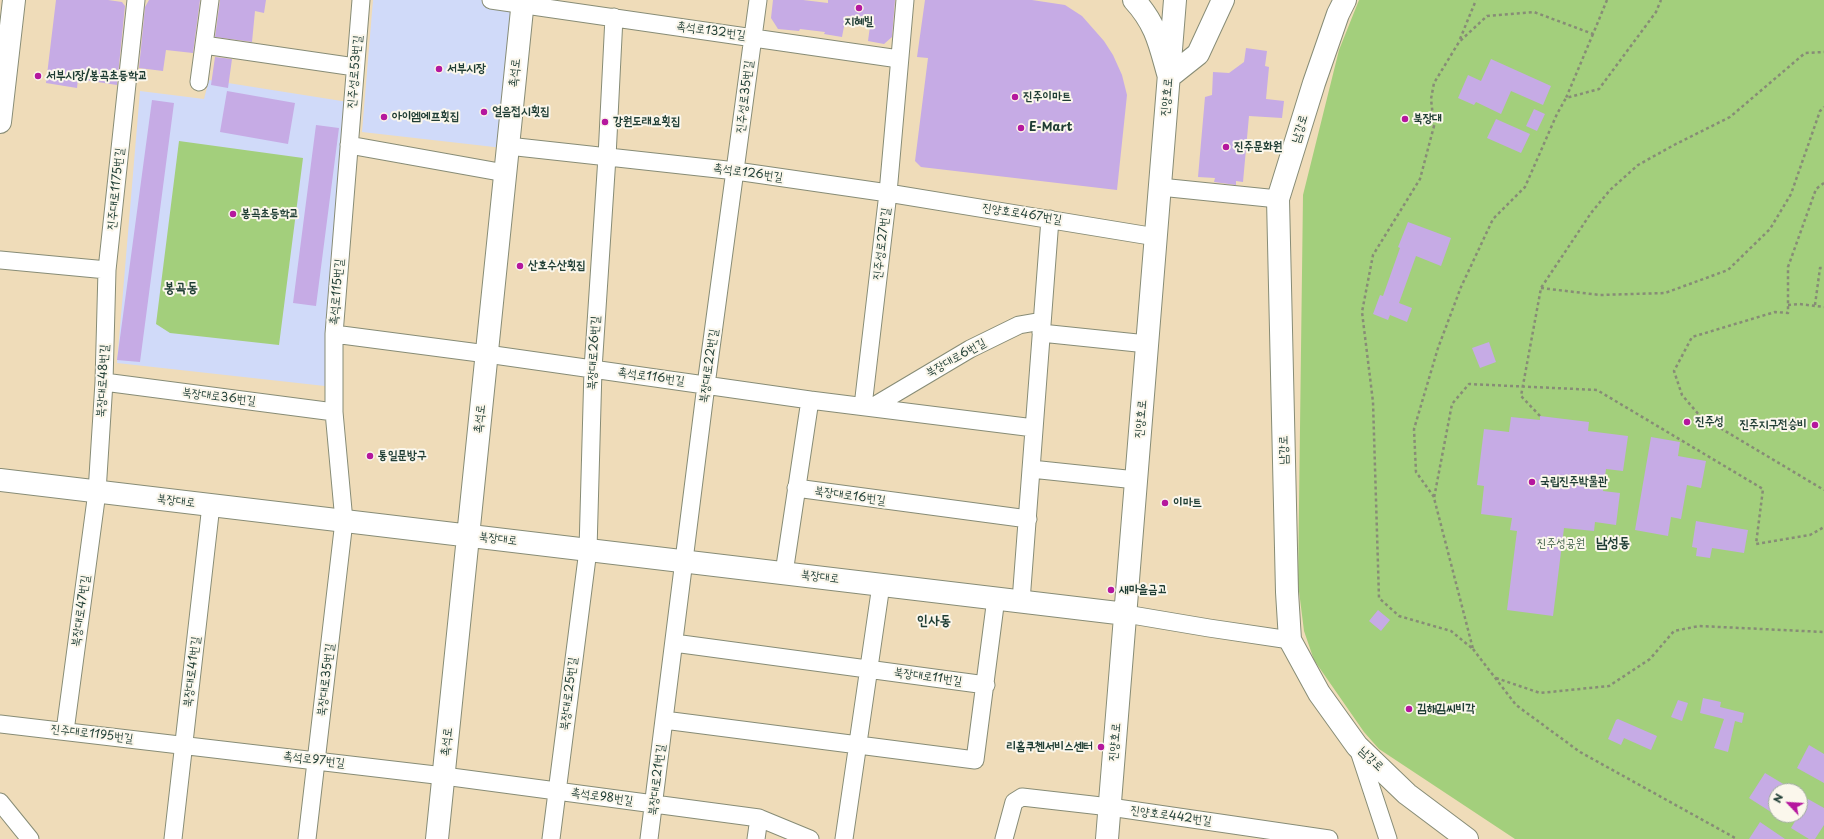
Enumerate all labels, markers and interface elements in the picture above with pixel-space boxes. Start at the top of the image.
marker: 지혜빌 [854,3,864,13]
place label: 지혜빌 [845,15,873,29]
street label: 촉석로132번길 [675,19,747,43]
street label: 진주성로53번길 [345,35,365,109]
street label: 촉석로 [506,58,524,88]
street label: 진주성로35번길 [733,60,757,134]
place label: 서부시장 [447,62,486,76]
marker: 서부시장 [434,64,444,74]
place label: 서부시장/봉곡초등학교 [46,69,148,83]
marker: 서부시장/봉곡초등학교 [33,71,43,81]
street label: 진양호로 [1158,77,1176,117]
place label: 진주이마트 [1023,90,1071,104]
marker: 진주이마트 [1010,92,1020,102]
place label: 얼음접시횟집 [492,105,550,119]
marker: 얼음접시횟집 [479,107,489,117]
place label: 아이엠에프횟집 [392,110,460,124]
marker: 아이엠에프횟집 [379,112,389,122]
place label: 북장대 [1413,112,1442,126]
street label: 남강로 [1289,113,1311,145]
marker: 북장대 [1400,114,1410,124]
place label: 강원도래요횟집 [613,115,681,129]
marker: 강원도래요횟집 [600,117,610,127]
place label: E-Mart [1029,121,1073,135]
marker: E-Mart [1016,123,1026,133]
place label: 진주문화원 [1234,140,1282,154]
marker: 진주문화원 [1221,142,1231,152]
street label: 진주대로1175번길 [105,147,127,231]
street label: 촉석로126번길 [712,161,784,185]
street label: 진양호로467번길 [981,201,1063,227]
place label: 봉곡초등학교 [241,207,299,221]
street label: 진주성로27번길 [870,207,894,281]
marker: 봉곡초등학교 [228,209,238,219]
street label: 촉석로115번길 [327,258,347,326]
place label: 산호수산횟집 [528,259,586,273]
marker: 산호수산횟집 [515,261,525,271]
district label: 봉곡동 [164,280,198,296]
street label: 북장대로26번길 [585,315,603,391]
street label: 북장대로22번길 [697,328,721,404]
street label: 북장대로6번길 [923,336,989,380]
street label: 북장대로48번길 [94,344,112,418]
street label: 촉석로116번길 [617,365,685,389]
street label: 북장대로36번길 [181,385,257,409]
street label: 진양호로 [1132,399,1150,439]
street label: 촉석로 [471,404,489,434]
place label: 진주성 [1695,415,1724,429]
marker: 진주성 [1682,417,1692,427]
place label: 진주지구전승비 [1739,418,1807,432]
marker: 진주지구전승비 [1810,420,1820,430]
street label: 남강로 [1277,435,1291,465]
place label: 통일문방구 [378,449,426,463]
marker: 통일문방구 [365,451,375,461]
place label: 국립진주박물관 [1540,475,1608,489]
marker: 국립진주박물관 [1527,477,1537,487]
street label: 북장대로16번길 [813,484,887,508]
street label: 북장대로 [156,492,196,510]
place label: 이마트 [1173,496,1202,510]
marker: 이마트 [1160,498,1170,508]
street label: 북장대로 [478,530,518,548]
district label: 남성동 [1596,535,1630,551]
park label: 진주성공원 [1537,537,1585,551]
street label: 북장대로 [800,568,840,586]
street label: 북장대로47번길 [69,574,93,648]
place label: 새마을금고 [1119,583,1167,597]
marker: 새마을금고 [1106,585,1116,595]
district label: 인사동 [917,613,951,629]
street label: 북장대로41번길 [181,636,203,708]
street label: 북장대로35번길 [314,643,338,717]
street label: 북장대로25번길 [557,656,581,732]
street label: 북장대로11번길 [893,665,963,689]
place label: 김해김씨비각 [1417,702,1475,716]
marker: 김해김씨비각 [1404,704,1414,714]
street label: 진주대로1195번길 [50,722,134,746]
street label: 진양호로 [1106,722,1124,762]
street label: 촉석로 [438,727,456,757]
place label: 리홈쿠첸서비스센터 [1006,740,1093,754]
marker: 리홈쿠첸서비스센터 [1096,742,1106,752]
street label: 북장대로21번길 [645,743,669,817]
street label: 남강로 [1356,744,1386,774]
street label: 촉석로97번길 [282,749,346,771]
north arrow [1768,783,1808,823]
street label: 촉석로98번길 [570,785,634,809]
text: N [1768,791,1787,806]
street label: 진양호로442번길 [1130,803,1212,829]

